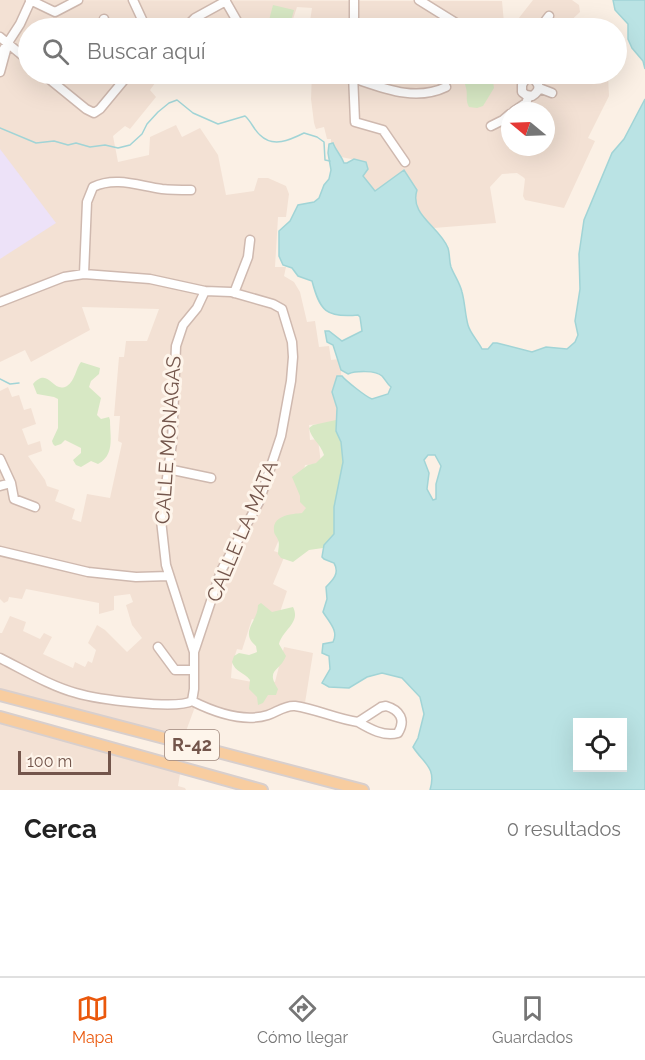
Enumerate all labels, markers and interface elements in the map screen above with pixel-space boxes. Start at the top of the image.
search box [18,18,627,84]
icon: search [39,35,72,68]
text: Buscar aquí [87,38,206,64]
north arrow [501,102,555,156]
street label: CALLE MONAGAS [150,355,186,525]
street label: CALLE LA MATA [201,456,283,605]
map controls [573,718,627,772]
button: locate [573,718,627,772]
road number: R-42 [165,730,219,760]
scale bar [18,748,111,776]
text: 100 m [27,752,72,771]
text: Cerca [24,814,97,844]
text: 0 resultados [507,817,621,841]
tab: Mapa [72,992,113,1047]
tab: Cómo llegar [257,992,348,1047]
tab: Guardados [492,992,573,1047]

